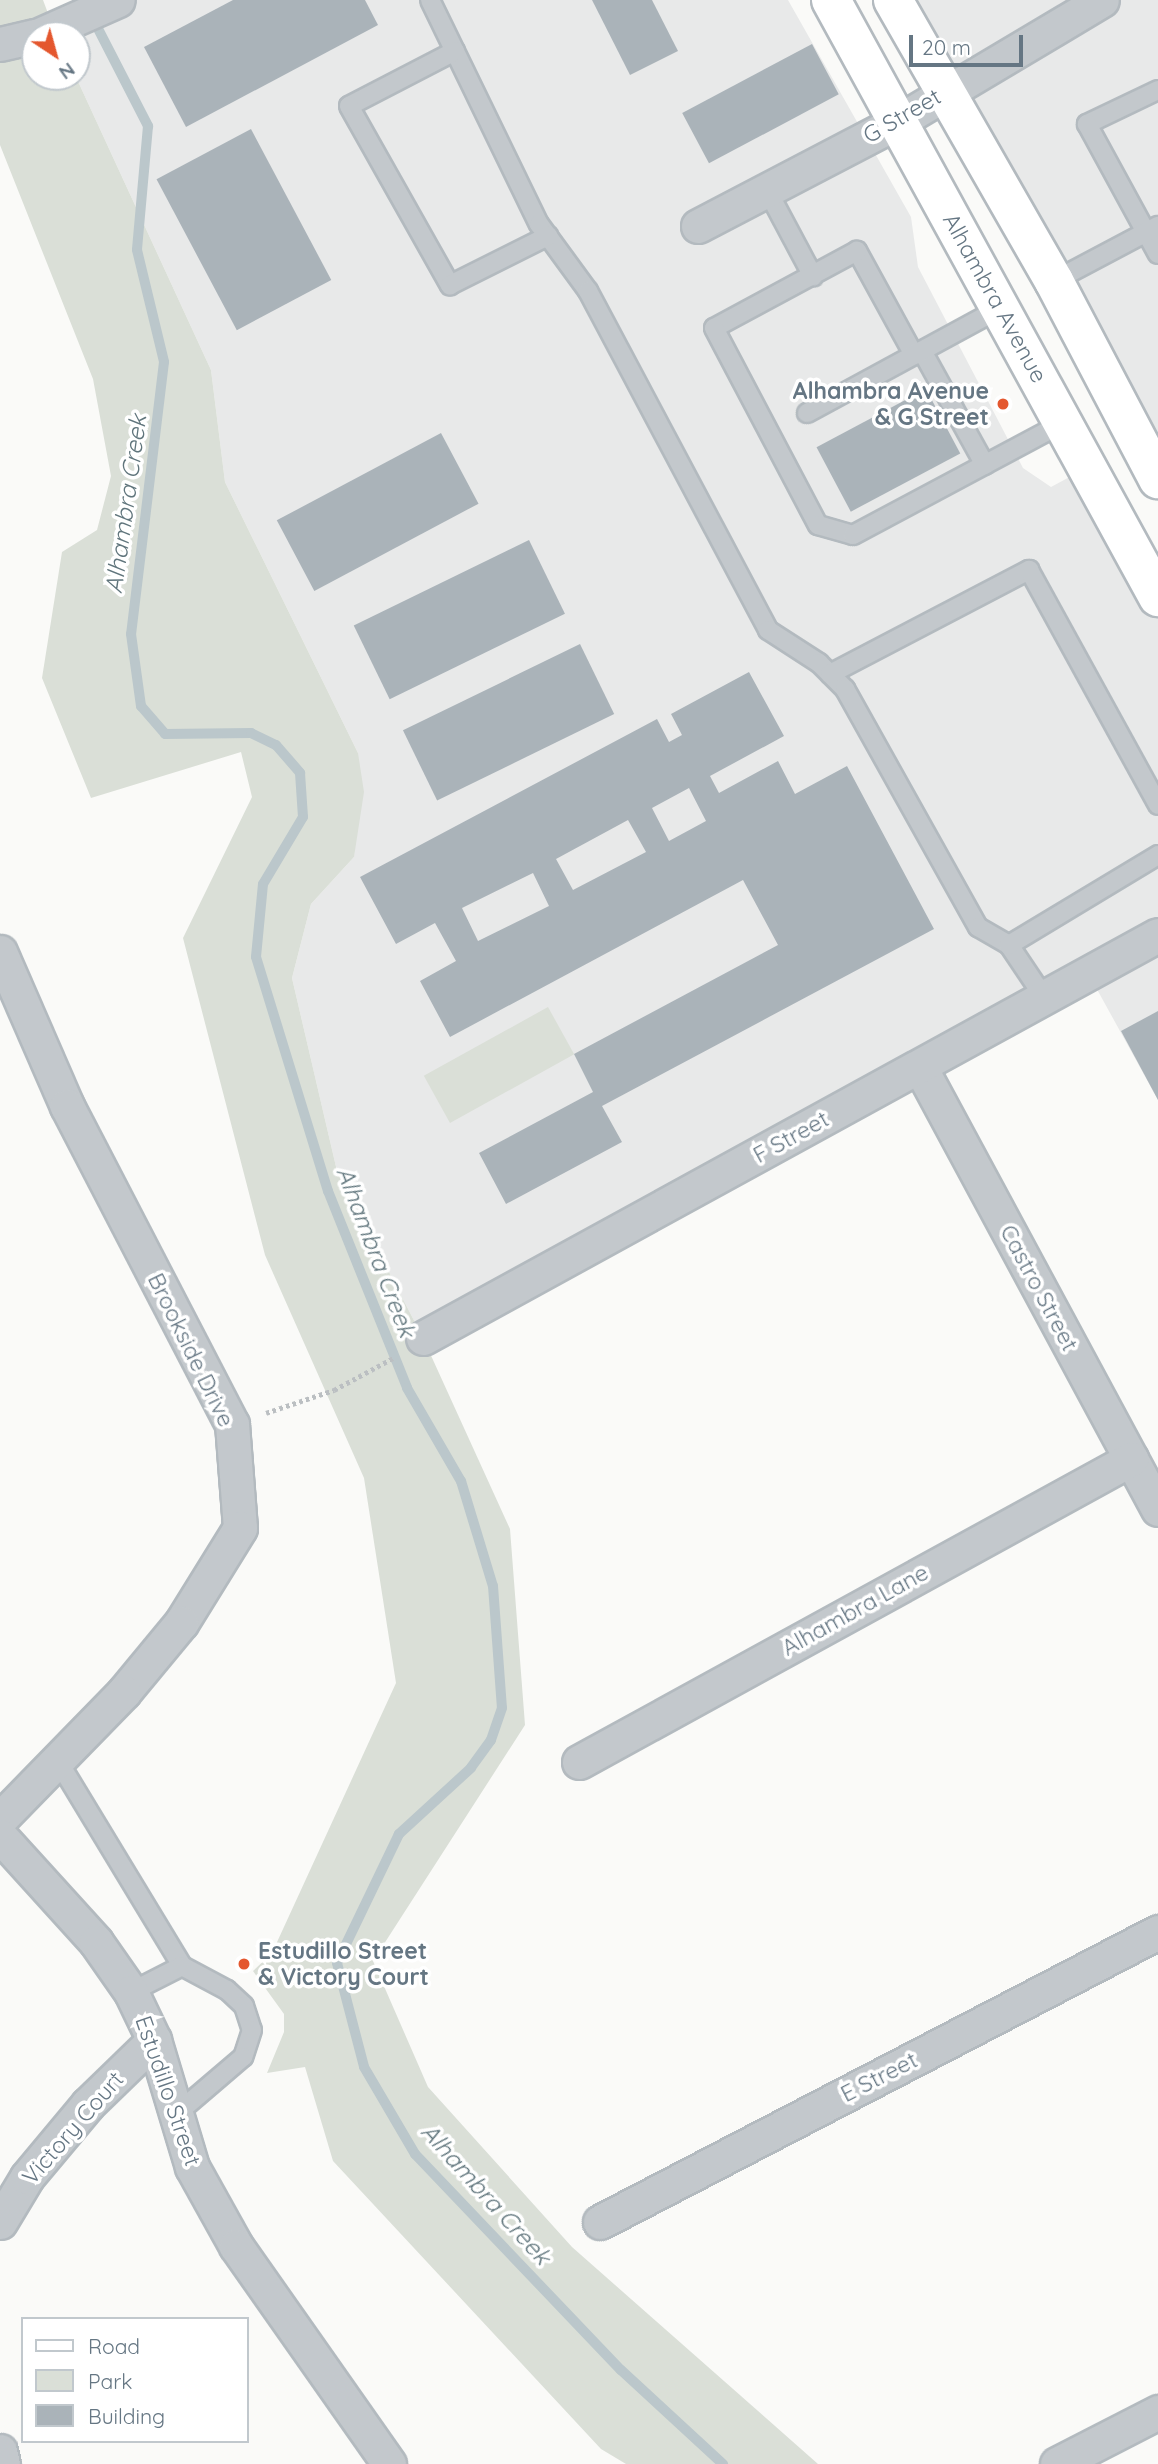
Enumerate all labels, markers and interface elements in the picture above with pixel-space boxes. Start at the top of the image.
north arrow [21,21,91,91]
scale bar [913,21,1027,65]
text: 20 m [922,34,971,60]
text: N [54,58,80,85]
street label: G Street [858,83,946,149]
street label: Alhambra Avenue [937,208,1053,388]
place label: Alhambra Avenue & G Street [793,377,989,431]
marker: Alhambra Avenue & G Street [995,396,1011,412]
water label: Alhambra Creek [99,413,153,595]
street label: F Street [748,1105,834,1169]
water label: Alhambra Creek [330,1163,422,1341]
street label: Castro Street [994,1220,1084,1356]
street label: Brookside Drive [142,1269,240,1431]
street label: Alhambra Lane [777,1558,933,1662]
place label: Estudillo Street & Victory Court [258,1937,429,1991]
marker: Estudillo Street & Victory Court [236,1956,252,1972]
street label: Estudillo Street [129,2012,207,2170]
street label: E Street [836,2046,922,2108]
street label: Victory Court [16,2066,130,2190]
water label: Alhambra Creek [415,2117,557,2271]
legend [21,2317,248,2443]
text: Road [88,2333,140,2359]
text: Park [88,2368,132,2394]
text: Building [88,2403,165,2429]

